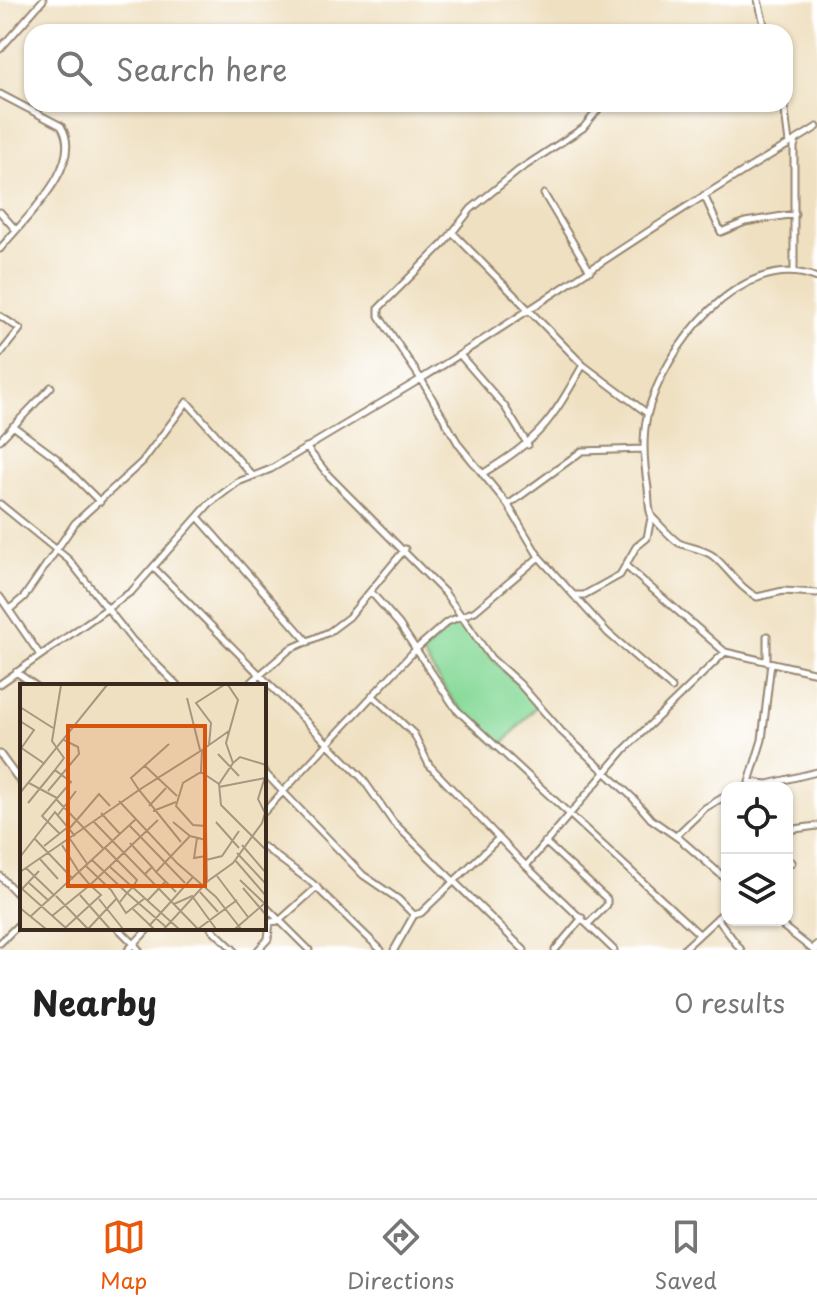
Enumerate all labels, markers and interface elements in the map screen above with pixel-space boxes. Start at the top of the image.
search box [24,24,793,112]
icon: search [52,46,96,90]
text: Search here [116,46,288,91]
inset map [20,684,266,930]
map controls [721,782,793,926]
button: locate [721,782,793,854]
button: layers [721,854,793,926]
text: Nearby [32,976,157,1028]
text: 0 results [674,983,785,1022]
tab: Map [100,1215,147,1296]
tab: Directions [347,1215,454,1296]
tab: Saved [654,1215,717,1296]

